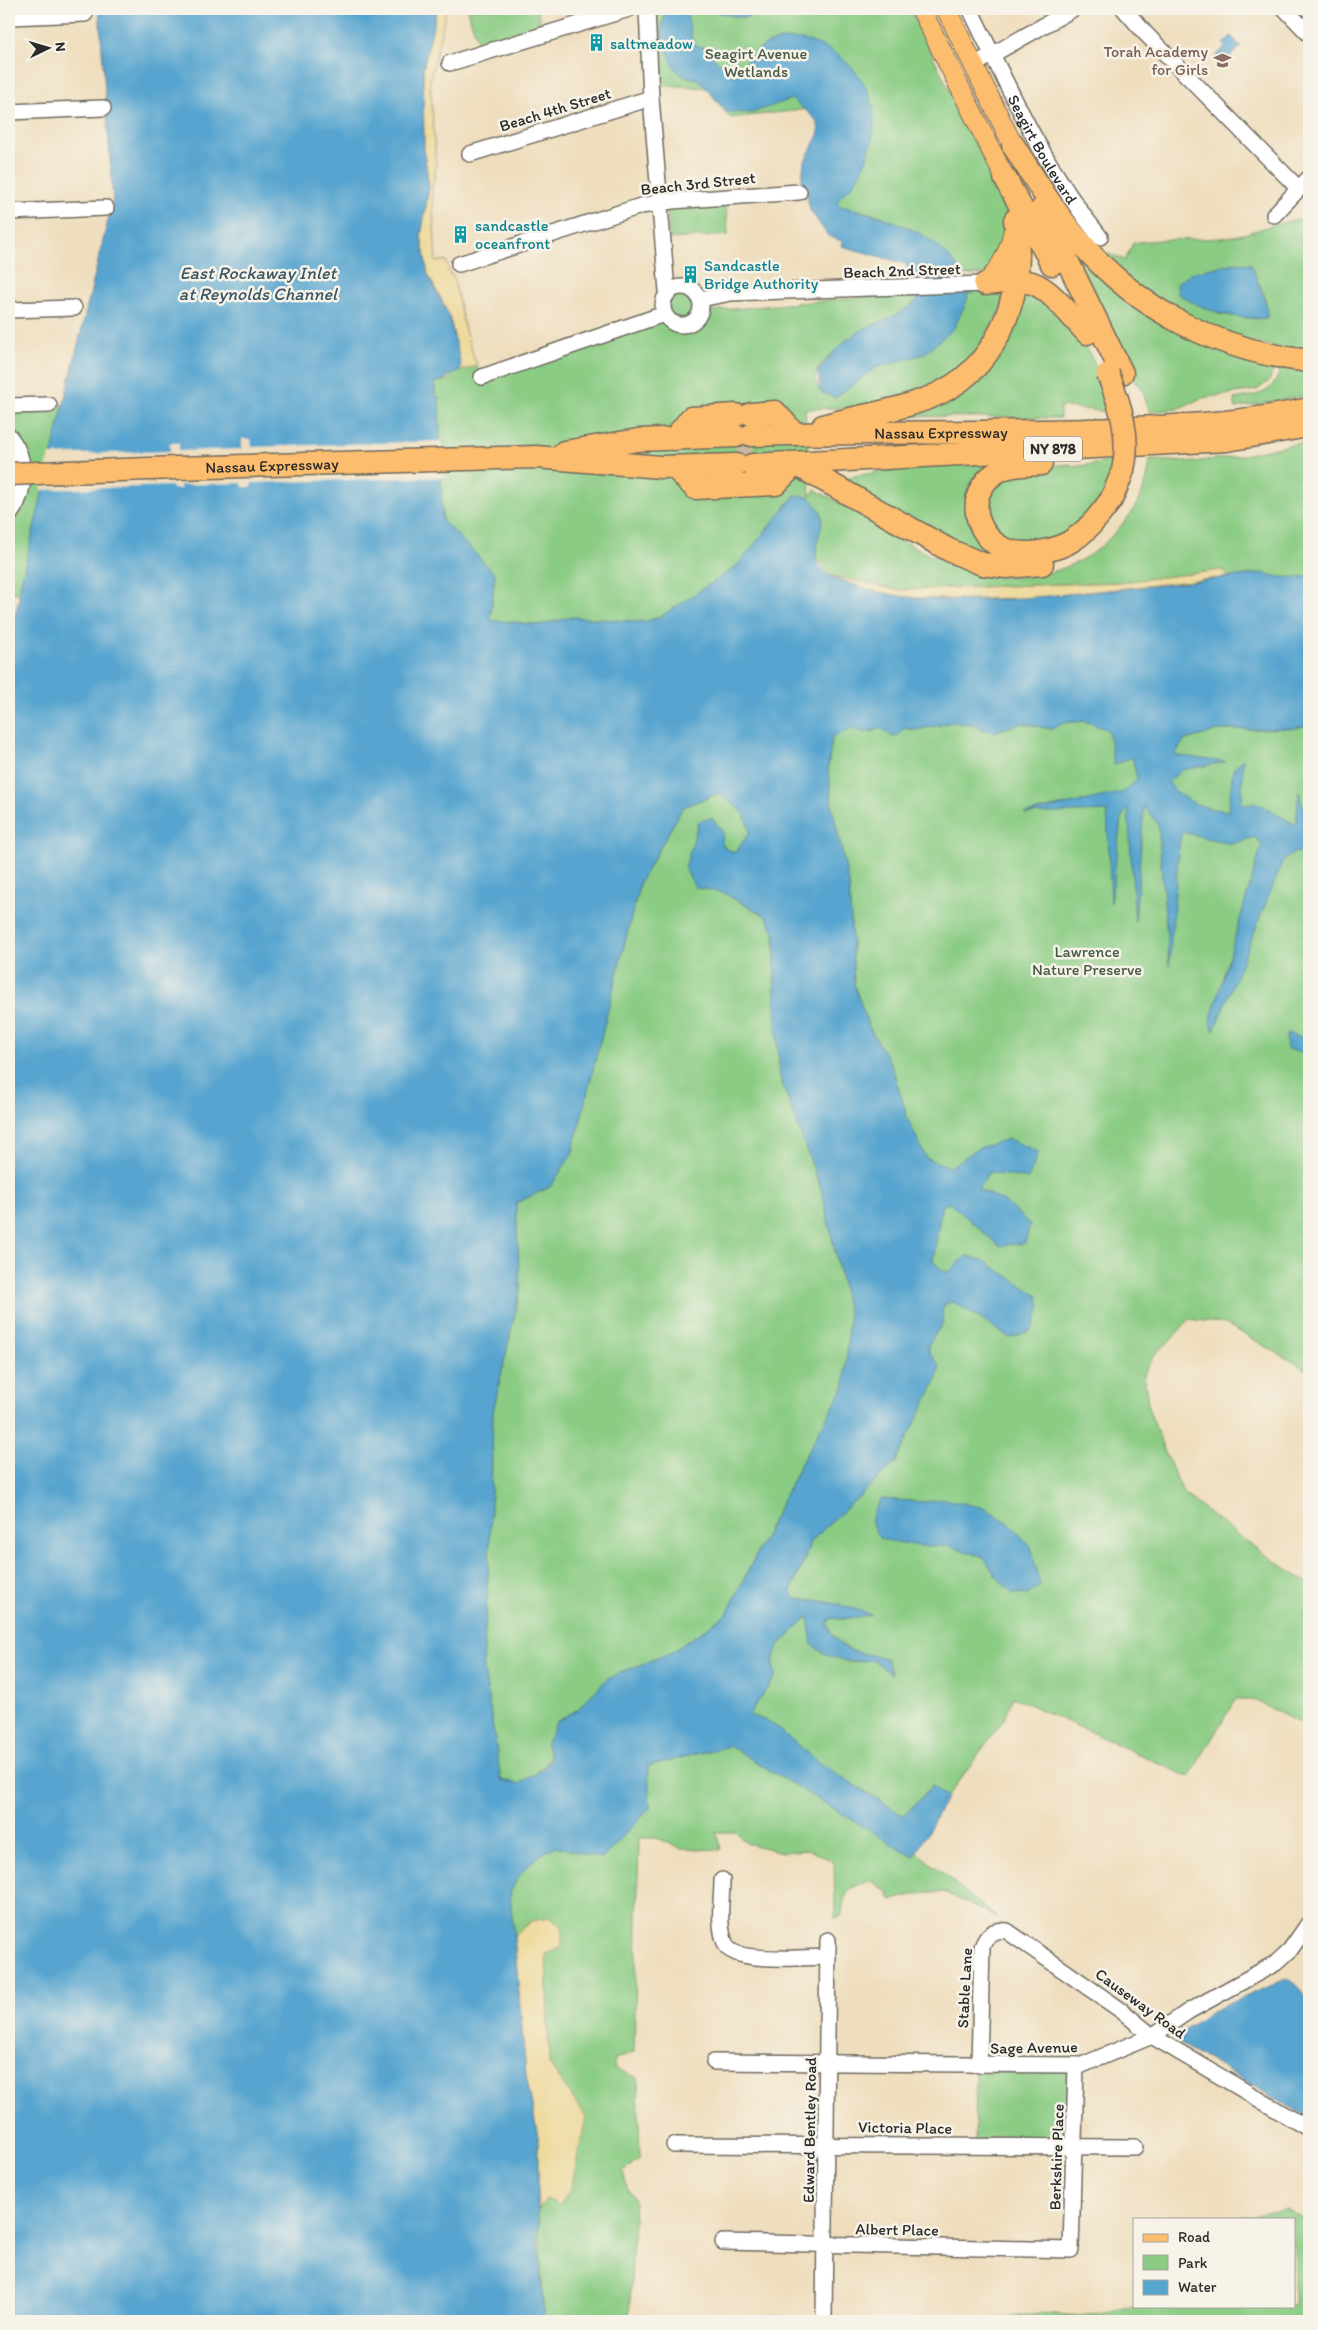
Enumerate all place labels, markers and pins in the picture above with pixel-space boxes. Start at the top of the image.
building icon: saltmeadow [586,33,606,53]
place label: saltmeadow [610,34,693,53]
place label: Torah Academy for Girls [1104,42,1208,79]
school or university icon: Torah Academy for Girls [1212,50,1232,70]
place label: sandcastle oceanfront [475,216,550,253]
building icon: sandcastle oceanfront [451,224,471,244]
place label: Sandcastle Bridge Authority [704,256,819,293]
building icon: Sandcastle Bridge Authority [680,264,700,284]

